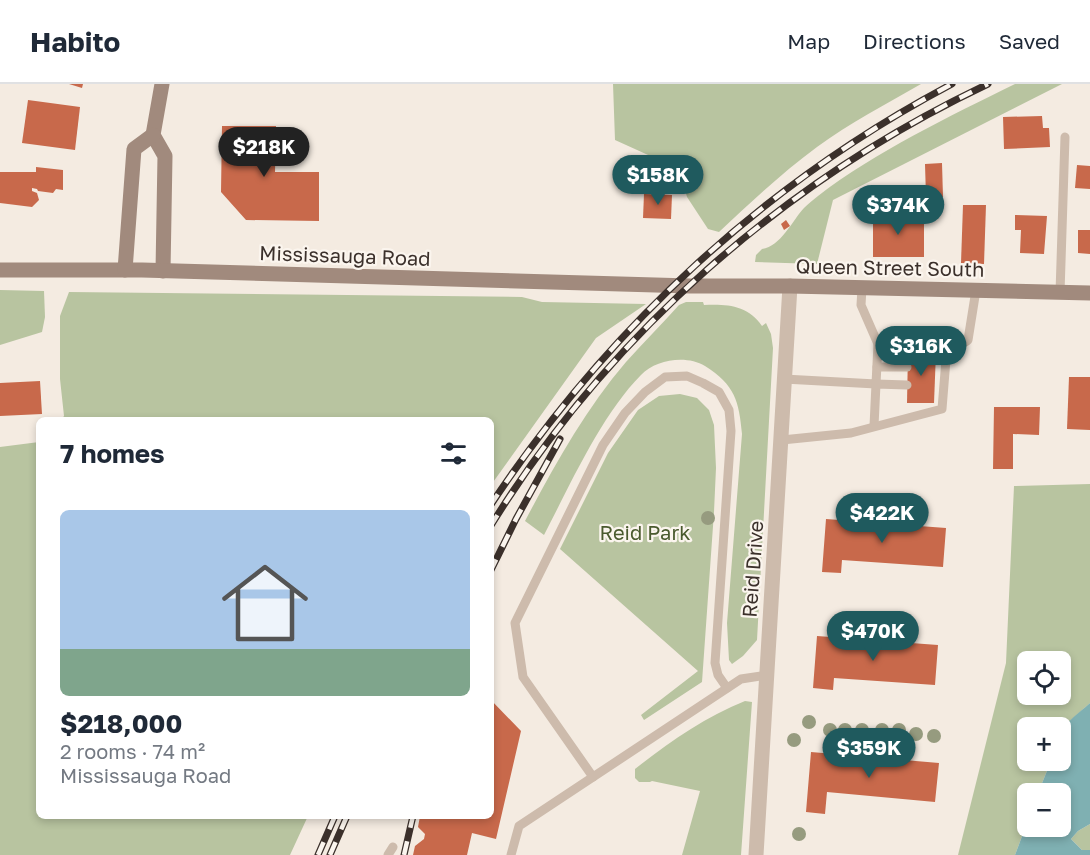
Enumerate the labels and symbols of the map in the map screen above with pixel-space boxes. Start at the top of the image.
pin: $218K [222,127,306,178]
pin: $158K [616,155,700,206]
pin: $374K [856,185,940,236]
street label: Mississauga Road [259,240,431,270]
street label: Queen Street South [795,253,985,281]
pin: $316K [879,326,963,377]
pin: $422K [840,493,924,544]
park label: Reid Park [600,520,690,544]
street label: Reid Drive [737,520,767,618]
pin: $470K [831,611,915,662]
pin: $359K [827,728,911,779]

